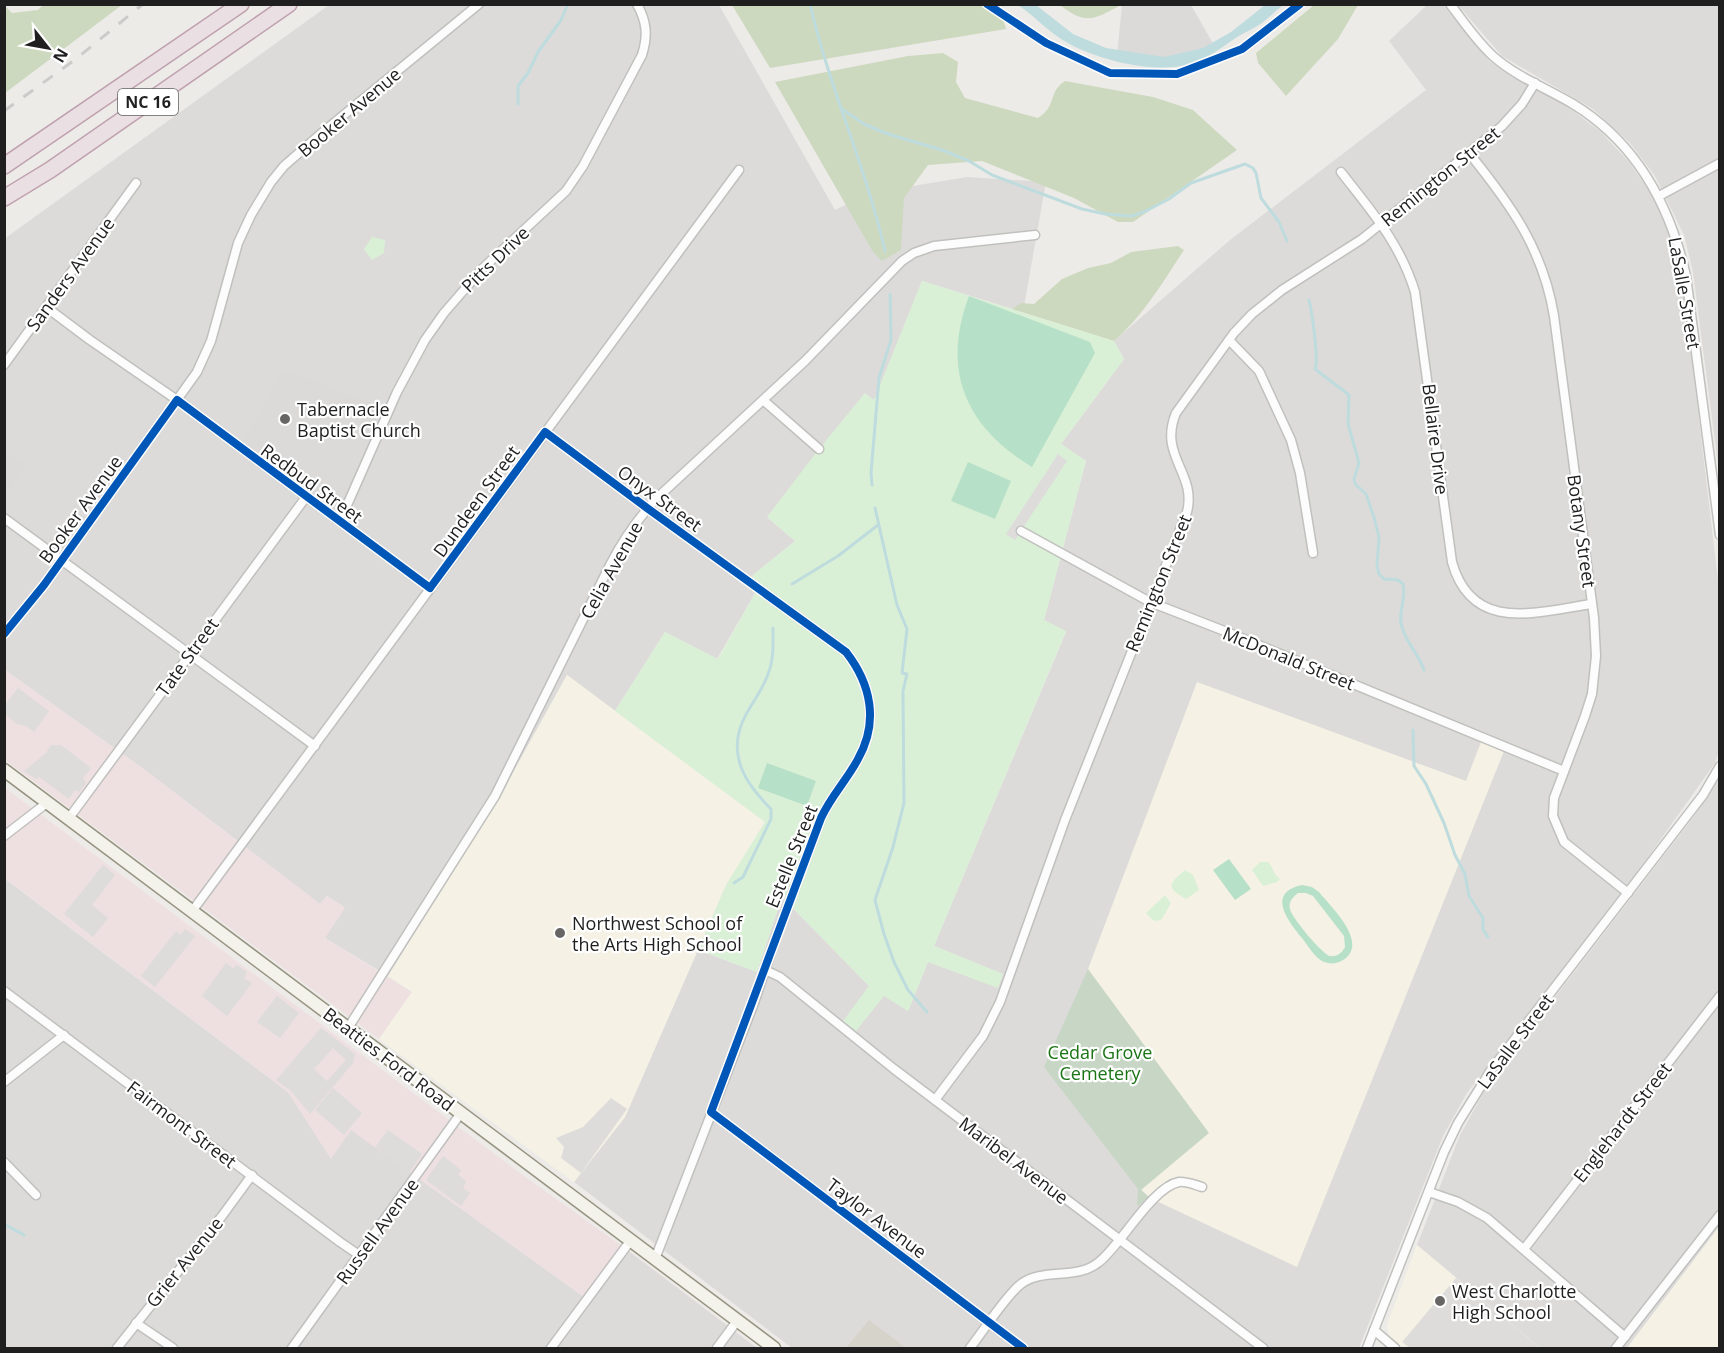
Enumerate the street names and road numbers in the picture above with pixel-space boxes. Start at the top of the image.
street label: Booker Avenue [292,62,406,162]
road number: NC 16 [118,89,178,115]
street label: Remington Street [1376,121,1504,231]
street label: Sanders Avenue [21,212,119,336]
street label: Pitts Drive [456,221,534,297]
street label: LaSalle Street [1663,235,1707,351]
street label: Bellaire Drive [1417,382,1455,496]
street label: Redbud Street [256,438,368,528]
street label: Dundeen Street [427,440,525,562]
street label: Booker Avenue [33,450,127,568]
street label: Onyx Street [613,459,707,537]
street label: Botany Street [1562,473,1602,589]
street label: Remington Street [1119,511,1197,655]
street label: Celia Avenue [574,517,648,623]
street label: Tate Street [150,613,224,701]
street label: McDonald Street [1219,621,1359,695]
street label: Estelle Street [759,801,823,911]
street label: LaSalle Street [1471,988,1559,1094]
street label: Beatties Ford Road [318,1002,460,1116]
street label: Englehardt Street [1568,1057,1676,1187]
street label: Fairmont Street [122,1075,242,1173]
street label: Maribel Avenue [954,1111,1074,1209]
street label: Russell Avenue [330,1173,424,1289]
street label: Taylor Avenue [822,1173,932,1263]
street label: Grier Avenue [140,1212,228,1312]

